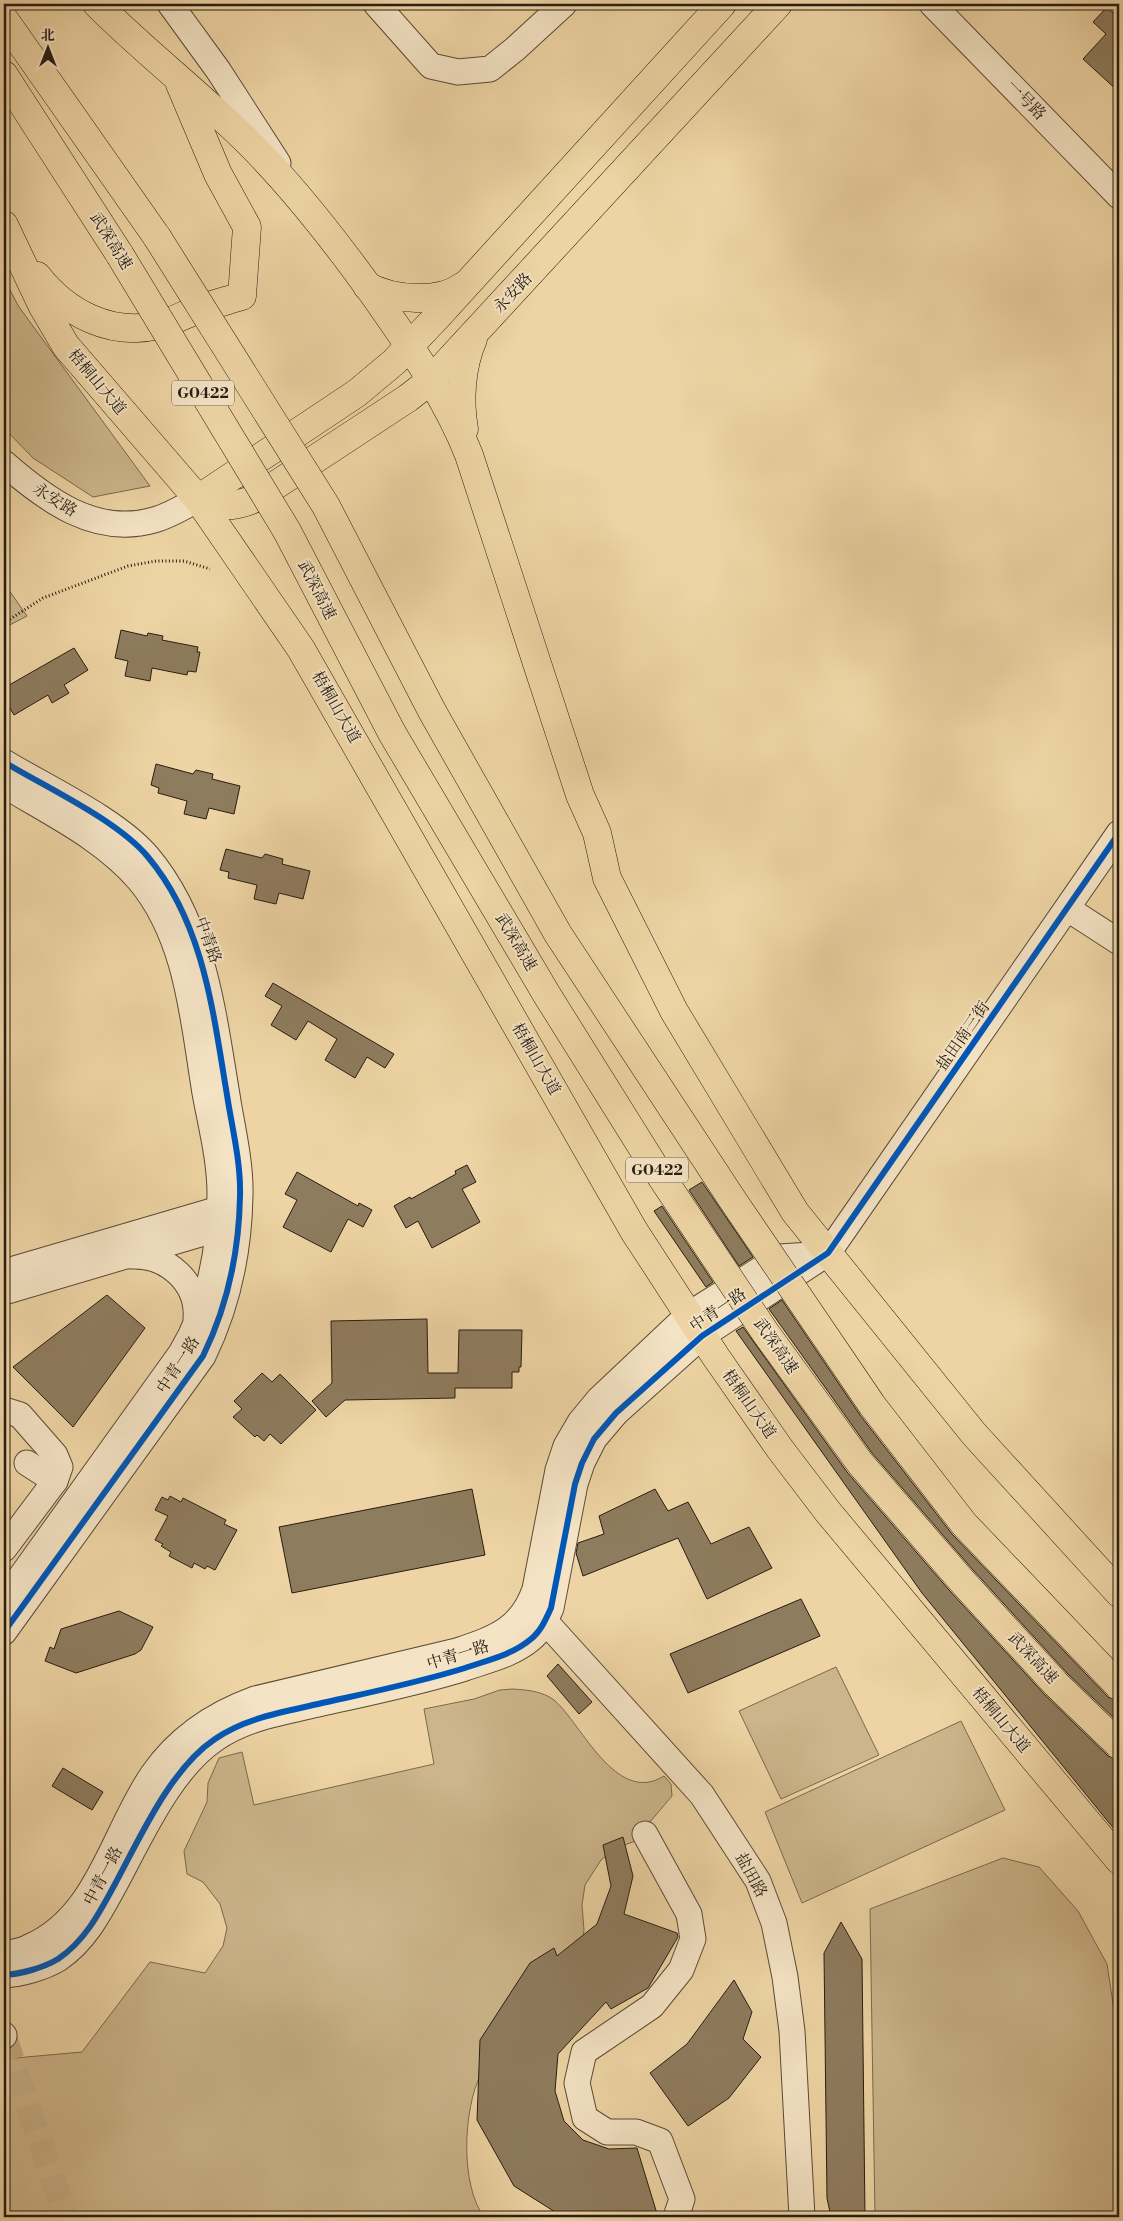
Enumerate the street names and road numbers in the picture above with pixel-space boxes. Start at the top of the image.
street label: 一号路 [1002,76,1050,124]
street label: 武深高速 [86,209,136,273]
street label: 永安路 [489,269,537,317]
street label: 梧桐山大道 [64,345,130,419]
road number: G0422 [172,380,234,406]
street label: 永安路 [29,479,81,521]
street label: 武深高速 [294,557,340,623]
street label: 梧桐山大道 [307,667,365,747]
street label: 武深高速 [491,909,541,975]
street label: 中青路 [190,914,226,966]
street label: 盐田南三街 [932,997,994,1075]
street label: 梧桐山大道 [507,1019,565,1099]
road number: G0422 [626,1158,688,1182]
street label: 中青一路 [686,1284,750,1336]
street label: 武深高速 [749,1314,803,1378]
street label: 中青一路 [152,1333,204,1397]
street label: 梧桐山大道 [718,1365,780,1443]
street label: 武深高速 [1004,1628,1062,1688]
street label: 中青一路 [424,1636,492,1674]
street label: 梧桐山大道 [968,1683,1034,1757]
street label: 中青一路 [79,1843,127,1909]
street label: 盐田路 [731,1849,771,1901]

